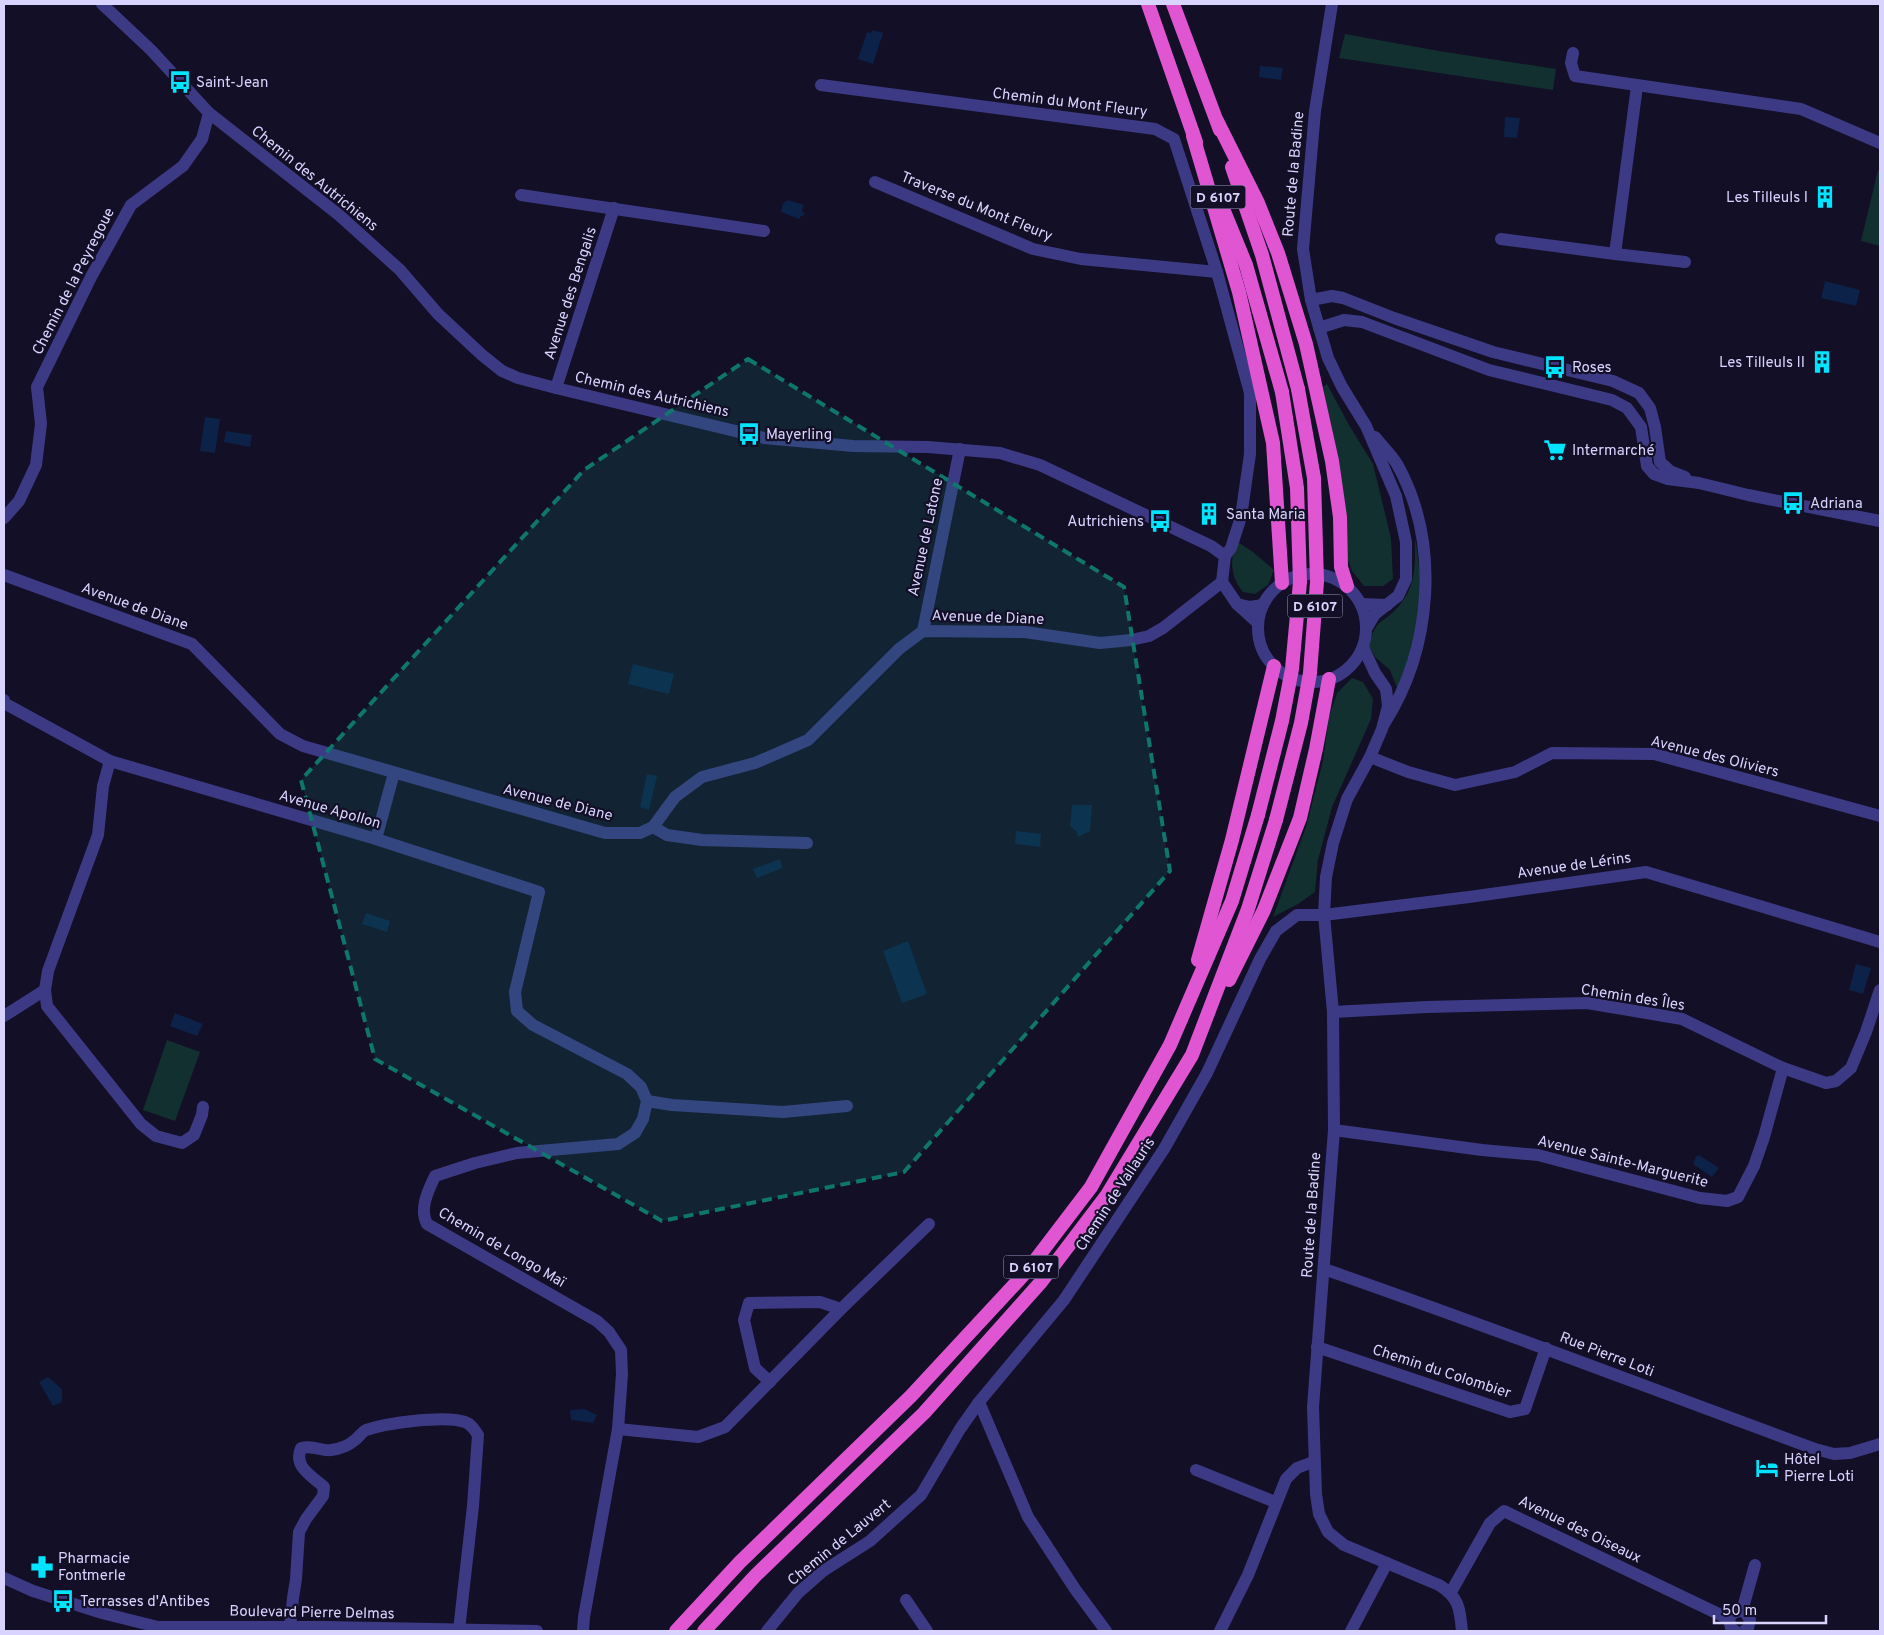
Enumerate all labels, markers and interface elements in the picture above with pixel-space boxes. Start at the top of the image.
bus stop icon: Saint-Jean [167,69,193,95]
place label: Saint-Jean [196,74,268,93]
street label: Chemin du Mont Fleury [991,85,1149,122]
street label: Route de la Badine [1280,111,1309,238]
street label: Chemin des Autrichiens [247,122,381,236]
street label: Traverse du Mont Fleury [898,168,1055,247]
building icon: Les Tilleuls I [1812,184,1838,210]
road number: D 6107 [1190,186,1246,208]
place label: Les Tilleuls I [1726,189,1808,208]
street label: Chemin de la Peyregoue [29,205,120,359]
street label: Avenue des Bengalis [541,225,602,362]
building icon: Les Tilleuls II [1809,349,1835,375]
bus stop icon: Roses [1542,354,1568,380]
place label: Les Tilleuls II [1719,354,1805,373]
place label: Roses [1572,359,1612,378]
street label: Chemin des Autrichiens [573,368,731,422]
bus stop icon: Mayerling [736,421,762,447]
place label: Mayerling [766,426,832,445]
supermarket icon: Intermarché [1542,437,1568,463]
place label: Intermarché [1572,442,1655,461]
street label: Avenue de Latone [905,476,948,598]
bus stop icon: Adriana [1780,490,1806,516]
place label: Adriana [1810,495,1863,514]
building icon: Santa Maria [1196,501,1222,527]
place label: Santa Maria [1226,506,1305,525]
bus stop icon: Autrichiens [1147,508,1173,534]
place label: Autrichiens [1067,513,1144,532]
street label: Avenue de Diane [78,579,191,636]
road number: D 6107 [1288,594,1342,618]
street label: Avenue de Diane [931,607,1045,630]
street label: Avenue des Oliviers [1648,732,1781,783]
street label: Avenue de Diane [501,781,615,826]
street label: Avenue Apollon [277,787,383,834]
street label: Avenue de Lérins [1516,849,1633,884]
street label: Chemin des Îles [1579,980,1686,1016]
street label: Avenue Sainte-Marguerite [1535,1132,1710,1193]
street label: Chemin de Vallauris [1072,1134,1160,1255]
street label: Route de la Badine [1299,1152,1326,1279]
street label: Chemin de Longo Maï [434,1204,569,1293]
road number: D 6107 [1004,1256,1058,1278]
street label: Rue Pierre Loti [1556,1329,1656,1382]
street label: Chemin du Colombier [1370,1341,1514,1404]
place label: Hôtel Pierre Loti [1784,1451,1854,1487]
hotel icon: Hôtel Pierre Loti [1754,1455,1780,1481]
street label: Avenue des Oiseaux [1515,1492,1644,1568]
street label: Chemin de Lauvert [784,1496,895,1591]
place label: Pharmacie Fontmerle [58,1550,130,1586]
pharmacy icon: Pharmacie Fontmerle [29,1554,55,1580]
bus stop icon: Terrasses d'Antibes [50,1588,76,1614]
scale bar [1714,1592,1826,1624]
place label: Terrasses d'Antibes [80,1593,210,1612]
text: 50 m [1722,1602,1757,1621]
street label: Boulevard Pierre Delmas [229,1603,395,1624]

